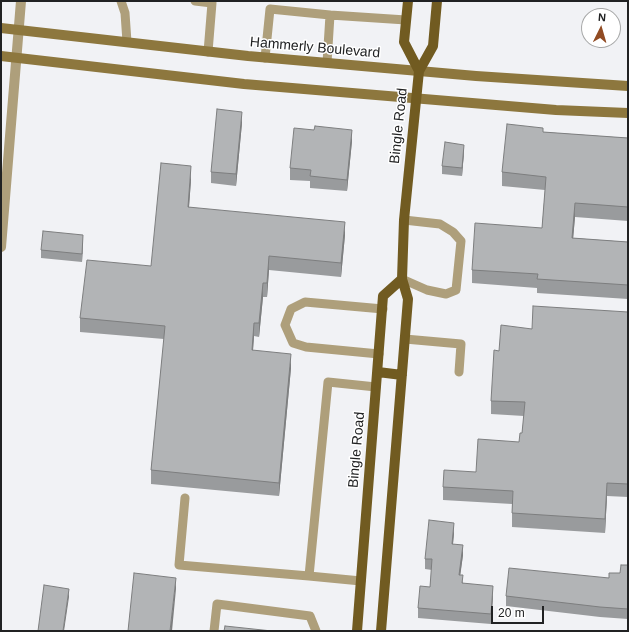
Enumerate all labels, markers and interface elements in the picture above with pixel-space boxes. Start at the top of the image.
north arrow [581,8,621,48]
text: N [597,11,606,23]
street label: Hammerly Boulevard [249,34,381,62]
street label: Bingle Road [387,87,411,165]
street label: Bingle Road [345,411,369,489]
scale bar [493,598,546,624]
text: 20 m [498,606,525,620]

